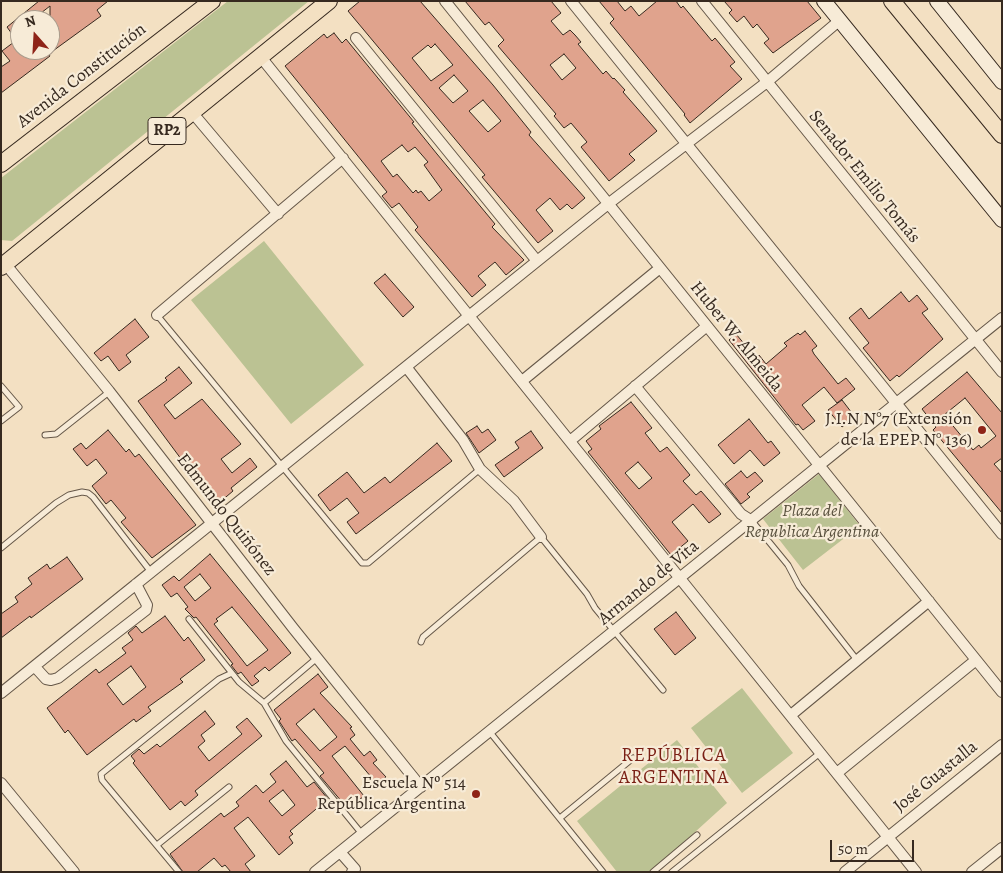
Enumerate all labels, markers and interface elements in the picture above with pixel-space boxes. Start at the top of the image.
north arrow [10,10,60,60]
text: N [22,11,38,32]
street label: Avenida Constitución [13,19,151,133]
street label: Senador Emilio Tomás [804,106,924,248]
road number: RP2 [148,118,186,144]
street label: Huber W. Almeida [685,277,787,397]
place label: J.I.N N°7 (Extensión de la EPEP N° 136) [825,409,972,452]
marker: J.I.N N°7 (Extensión de la EPEP N° 136) [976,424,988,436]
street label: Edmundo Quiñónez [172,450,280,580]
park label: Plaza del Republica Argentina [745,501,879,544]
street label: Armando de Vita [594,536,704,630]
street label: José Guastalla [890,737,982,817]
district label: REPÚBLICA ARGENTINA [618,745,730,789]
place label: Escuela Nº 514 República Argentina [317,773,466,816]
marker: Escuela Nº 514 República Argentina [470,788,482,800]
scale bar [833,830,917,862]
text: 50 m [838,839,868,859]

